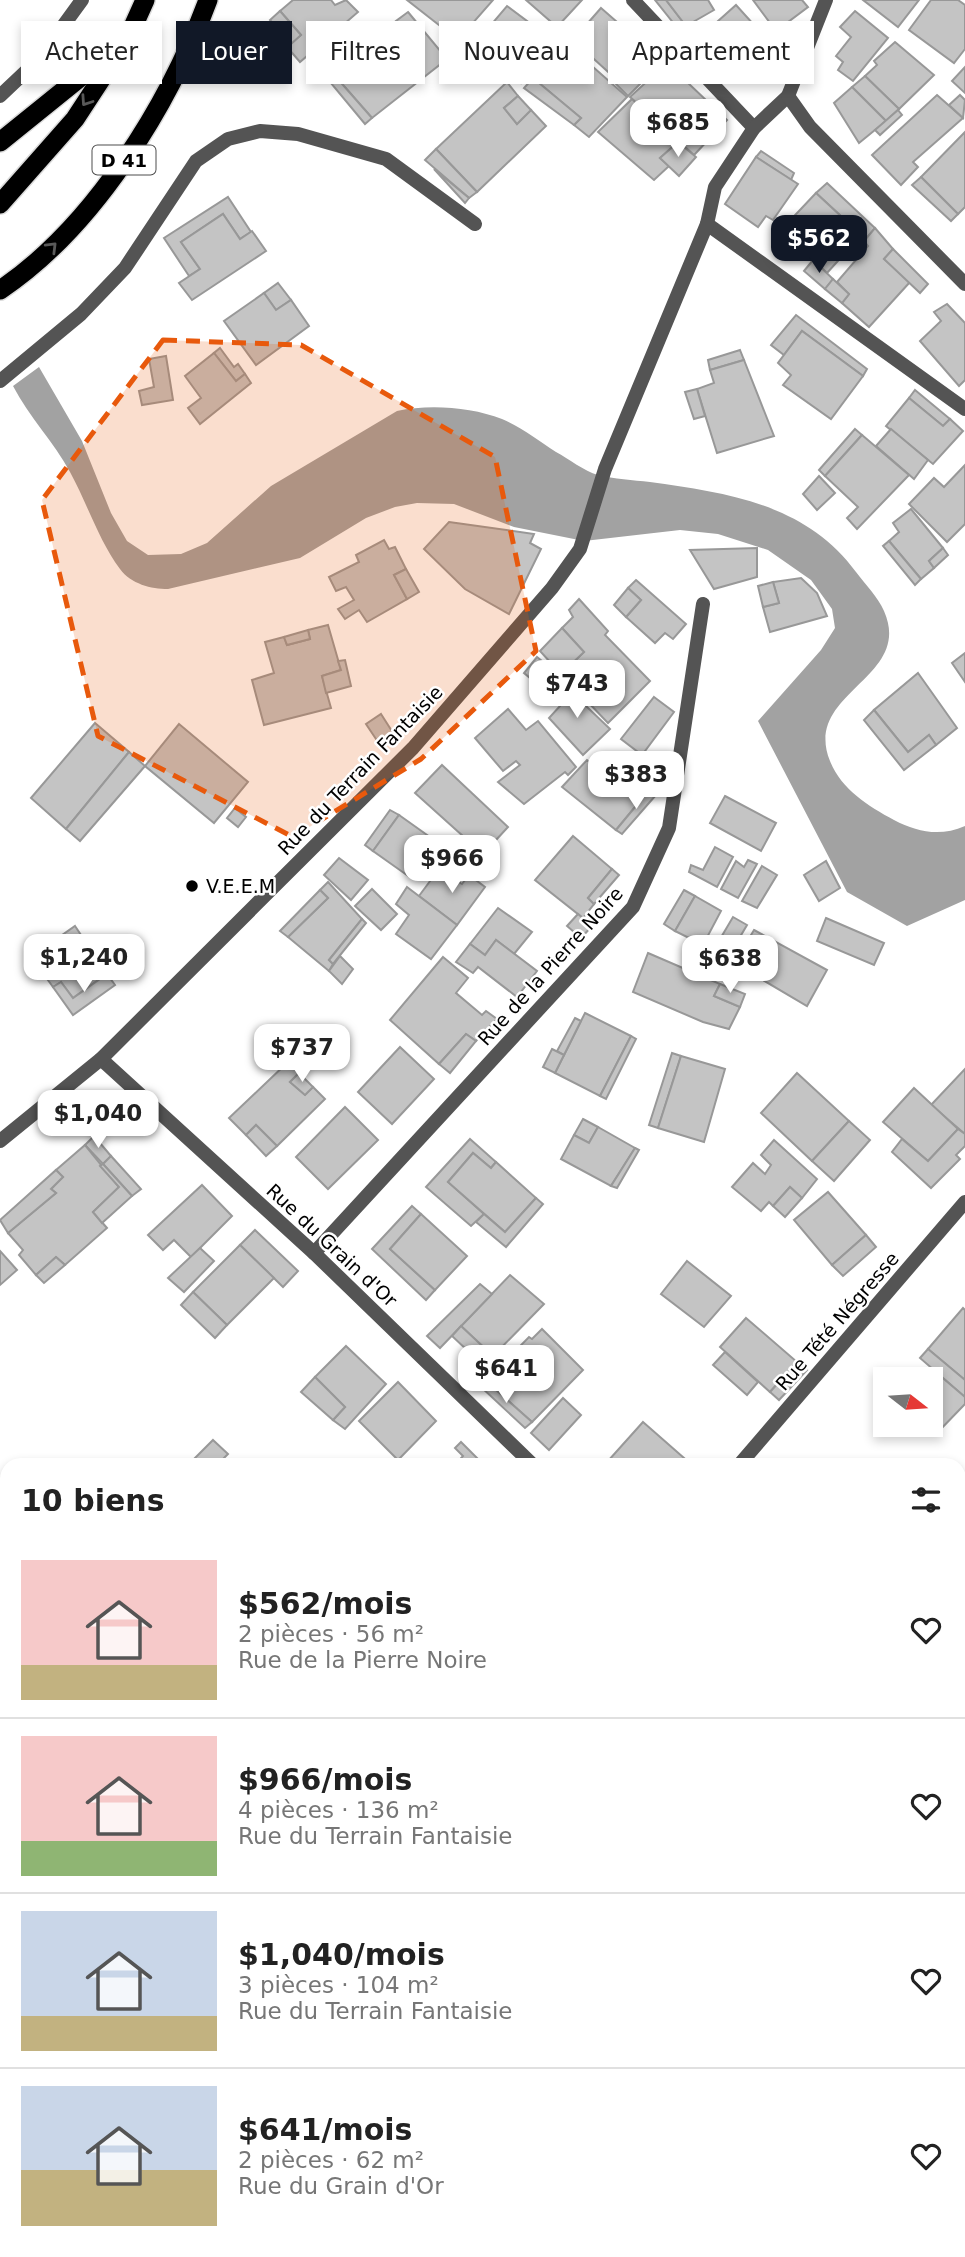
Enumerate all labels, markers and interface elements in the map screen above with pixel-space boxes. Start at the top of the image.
chip: Acheter [21,21,162,84]
chip: Louer [176,21,292,84]
chip: Filtres [306,21,425,84]
chip: Nouveau [439,21,594,84]
chip: Appartement [608,21,814,84]
one-way arrow [82,93,95,106]
pin: $685 [637,100,719,159]
text: $685 [646,109,710,135]
road number: D 41 [92,146,156,174]
pin: $562 [778,216,860,275]
text: $562 [787,225,851,251]
one-way arrow [44,242,57,255]
pin: $743 [536,660,618,720]
text: $743 [545,670,609,696]
street label: Rue du Terrain Fantaisie [273,681,447,859]
pin: $383 [595,752,677,811]
text: $383 [604,761,668,787]
pin: $966 [411,836,493,895]
text: $966 [420,845,484,871]
place label: V.E.E.M [206,875,275,897]
marker: V.E.E.M [184,878,200,894]
street label: Rue de la Pierre Noire [473,882,627,1050]
pin: $1,240 [27,934,141,994]
pin: $638 [689,936,771,995]
text: $1,240 [40,944,128,970]
text: $638 [698,945,762,971]
pin: $737 [261,1024,343,1084]
text: $737 [270,1034,334,1060]
pin: $1,040 [41,1090,155,1150]
text: $1,040 [54,1100,142,1126]
street label: Rue du Grain d'Or [262,1179,402,1311]
street label: Rue Tété Négresse [771,1247,903,1395]
pin: $641 [465,1346,547,1405]
text: $641 [474,1355,538,1381]
north arrow [873,1367,943,1437]
map controls [873,1367,943,1437]
icon: filters [907,1481,945,1519]
text: 10 biens [21,1483,165,1518]
text: $562/mois [238,1586,412,1621]
icon: home [77,1588,161,1672]
icon: heart [907,1611,945,1649]
text: 2 pièces · 56 m² [238,1621,424,1647]
text: Rue de la Pierre Noire [238,1647,487,1673]
text: $966/mois [238,1762,412,1797]
icon: home [77,1764,161,1848]
icon: heart [907,1787,945,1825]
text: 4 pièces · 136 m² [238,1797,439,1823]
text: Rue du Terrain Fantaisie [238,1823,512,1849]
text: $1,040/mois [238,1937,445,1972]
icon: home [77,1939,161,2023]
icon: heart [907,1962,945,2000]
text: 3 pièces · 104 m² [238,1972,439,1998]
text: Rue du Terrain Fantaisie [238,1998,512,2024]
text: $641/mois [238,2112,412,2147]
icon: home [77,2114,161,2198]
icon: heart [907,2137,945,2175]
text: 2 pièces · 62 m² [238,2147,424,2173]
text: Rue du Grain d'Or [238,2173,444,2199]

